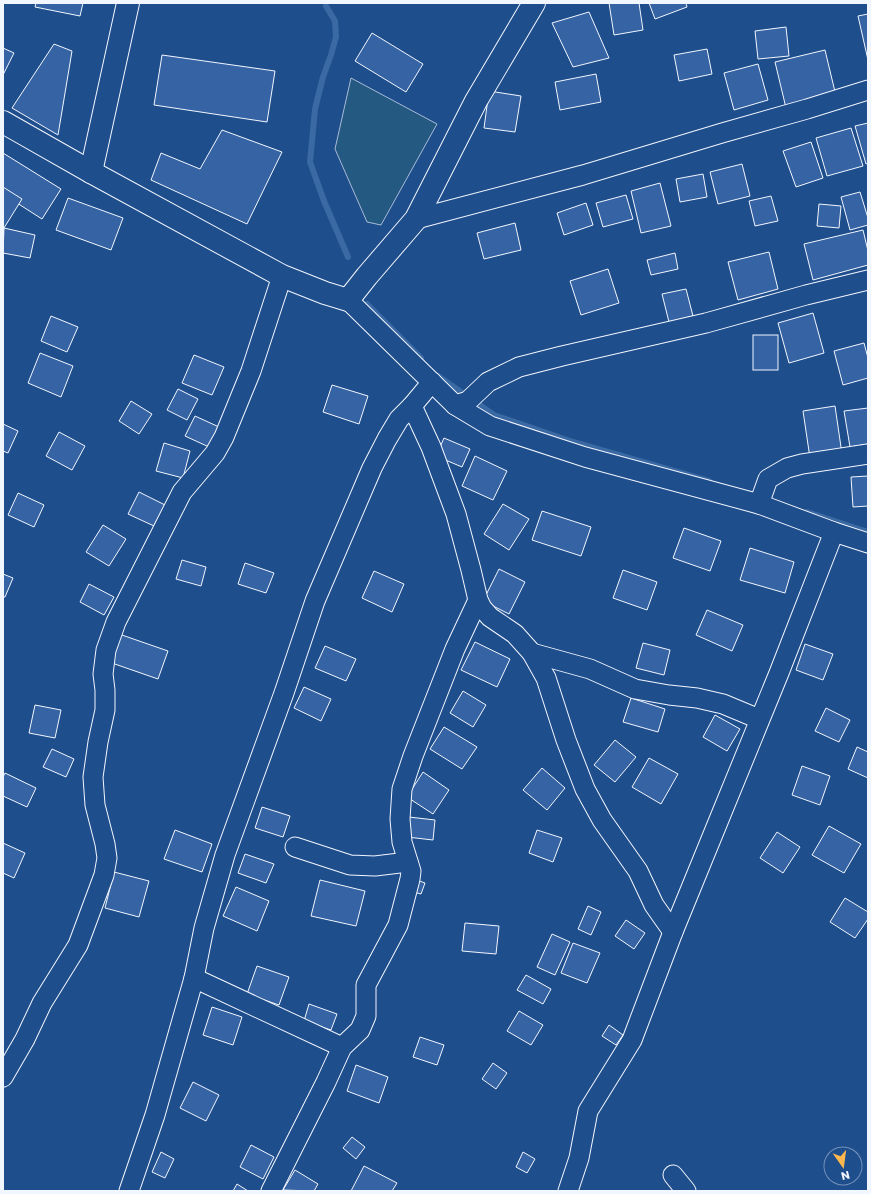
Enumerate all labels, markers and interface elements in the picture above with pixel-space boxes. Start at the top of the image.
north arrow [823,1146,863,1186]
text: N [839,1167,851,1184]

